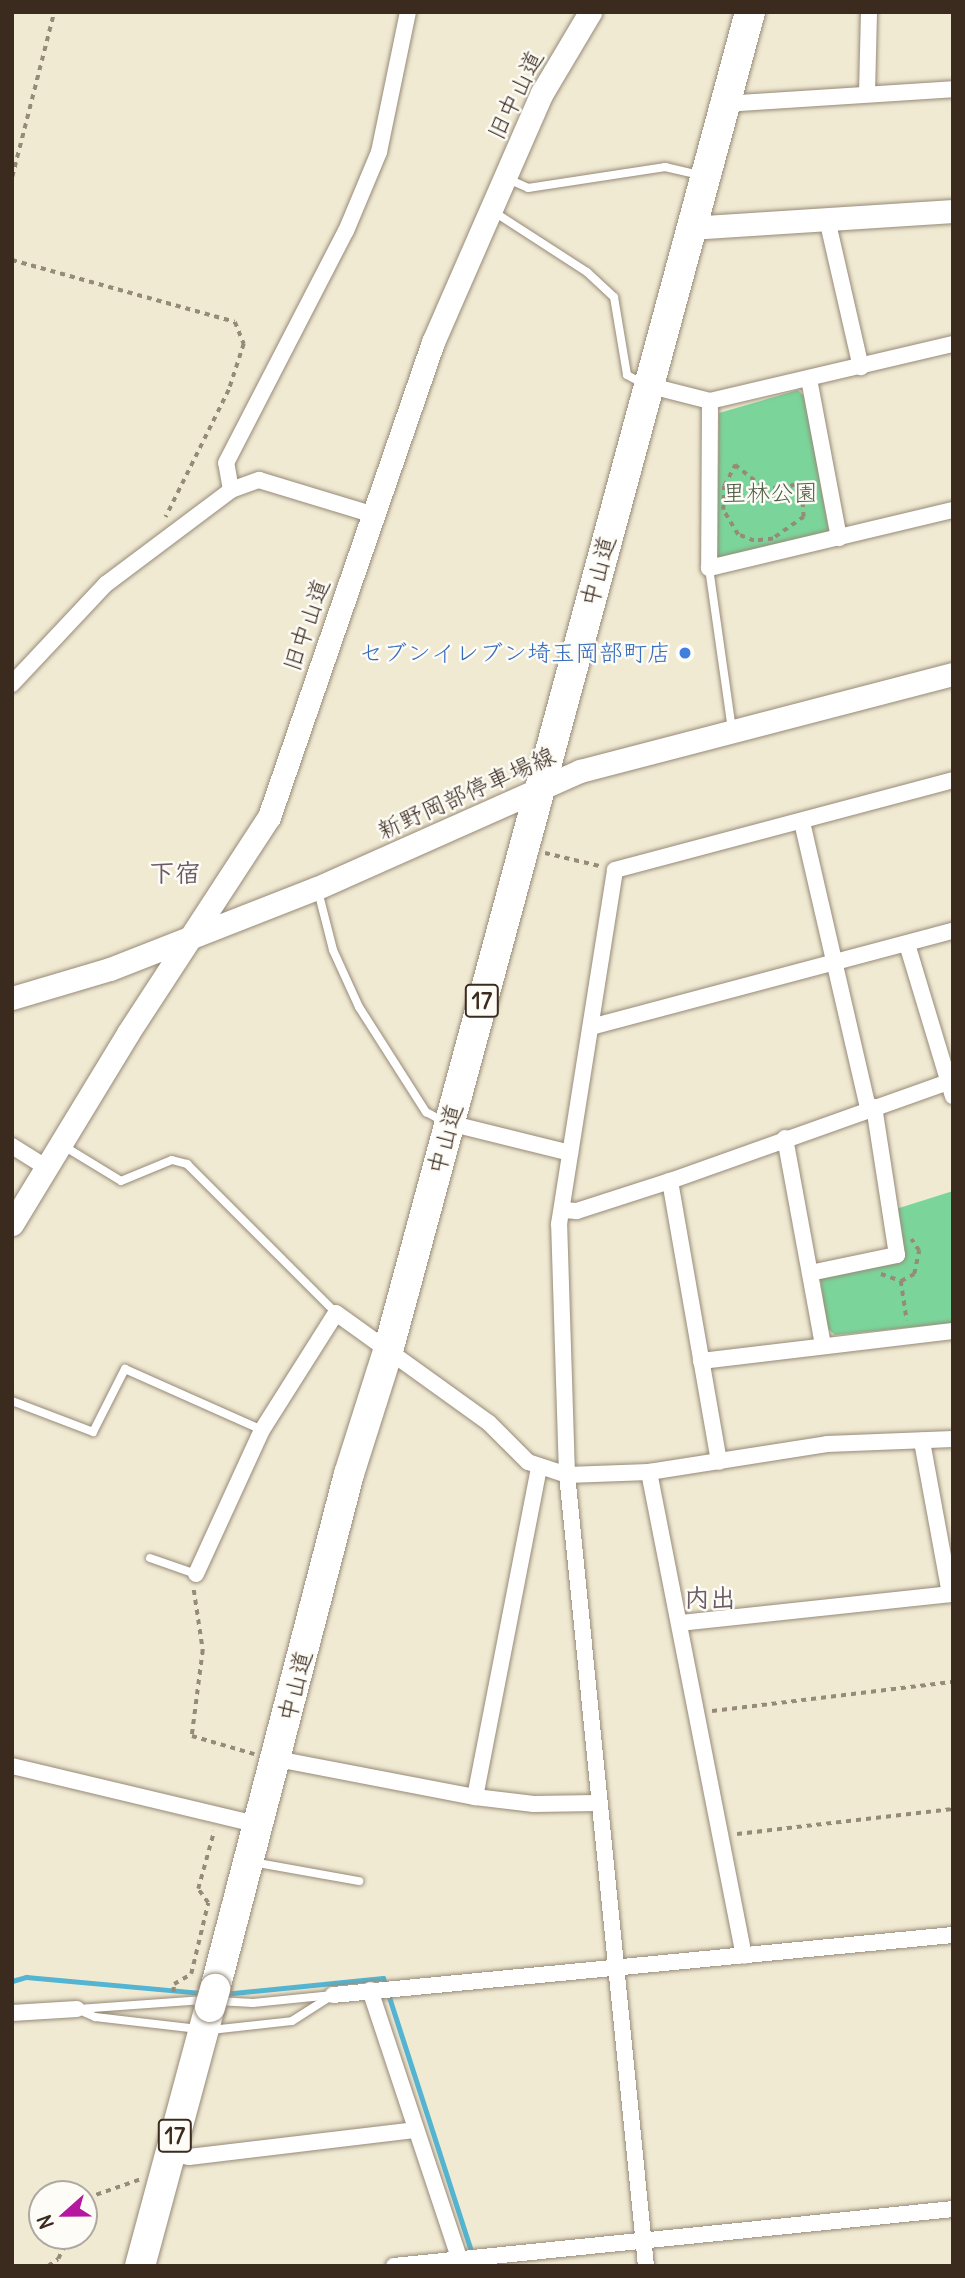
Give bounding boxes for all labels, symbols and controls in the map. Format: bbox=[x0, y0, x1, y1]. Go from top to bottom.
street label: 旧中山道 bbox=[481, 46, 549, 144]
park label: 里林公園 bbox=[722, 479, 818, 507]
street label: 中山道 bbox=[575, 532, 621, 610]
street label: 旧中山道 bbox=[277, 575, 335, 675]
place label: セブンイレブン埼玉岡部町店 bbox=[359, 639, 671, 667]
marker: セブンイレブン埼玉岡部町店 bbox=[677, 645, 693, 661]
street label: 新野岡部停車場線 bbox=[372, 741, 560, 845]
district label: 下宿 bbox=[149, 857, 201, 889]
road number: 17 bbox=[464, 982, 500, 1020]
street label: 中山道 bbox=[422, 1100, 468, 1178]
district label: 内出 bbox=[684, 1582, 736, 1614]
street label: 中山道 bbox=[272, 1648, 318, 1724]
road number: 17 bbox=[158, 2116, 192, 2156]
north arrow bbox=[28, 2180, 98, 2250]
text: N bbox=[32, 2211, 59, 2232]

